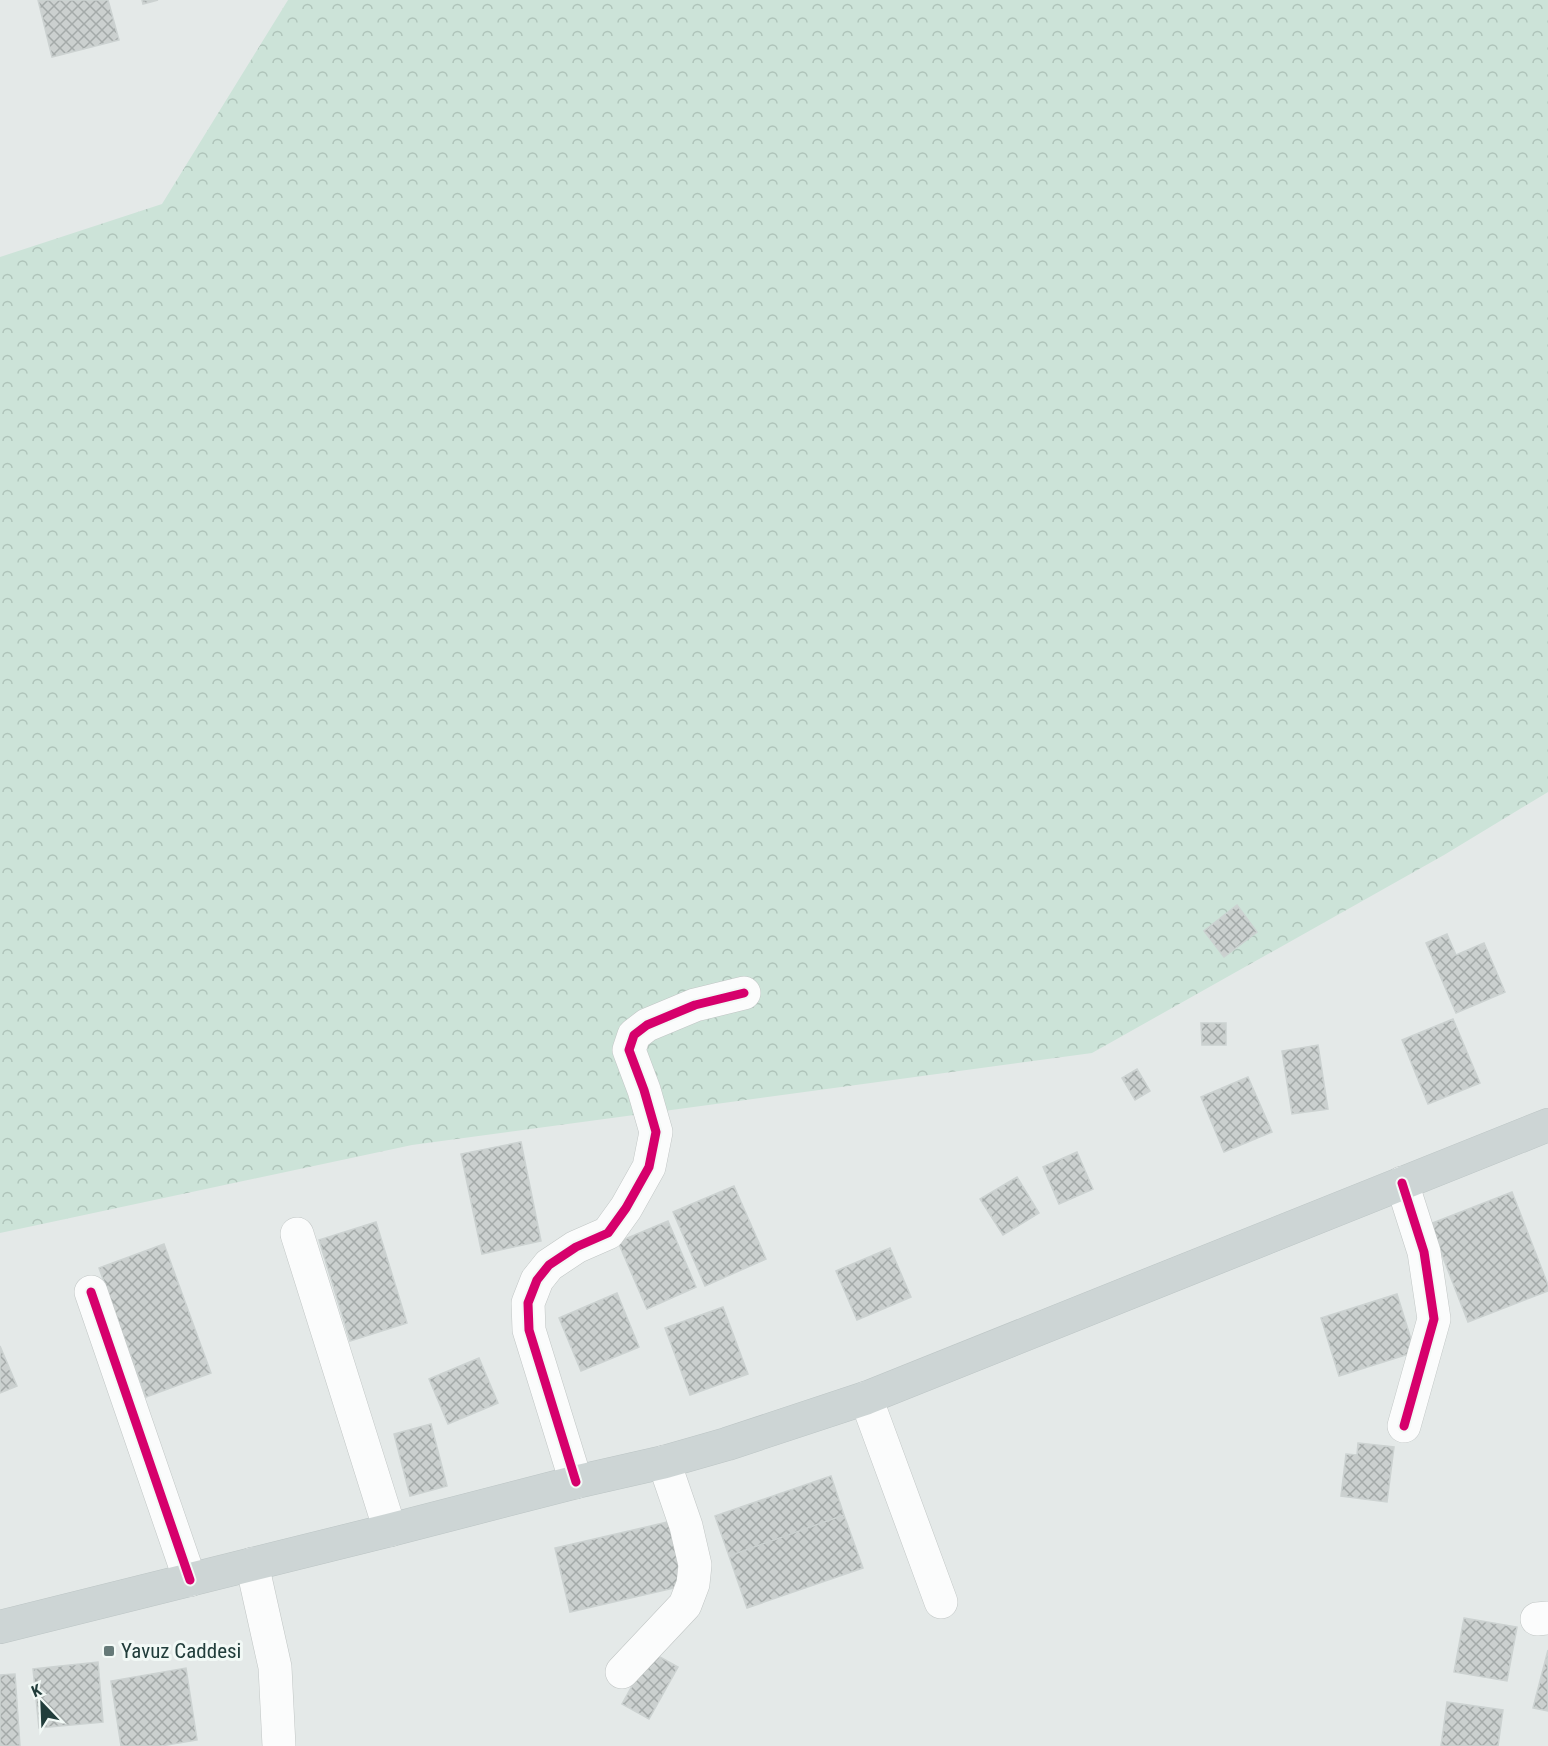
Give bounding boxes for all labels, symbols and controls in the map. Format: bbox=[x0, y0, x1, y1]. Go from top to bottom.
place label: Yavuz Caddesi bbox=[121, 1639, 241, 1663]
marker: Yavuz Caddesi bbox=[102, 1644, 116, 1658]
north arrow bbox=[12, 1674, 72, 1734]
text: K bbox=[29, 1680, 44, 1701]

